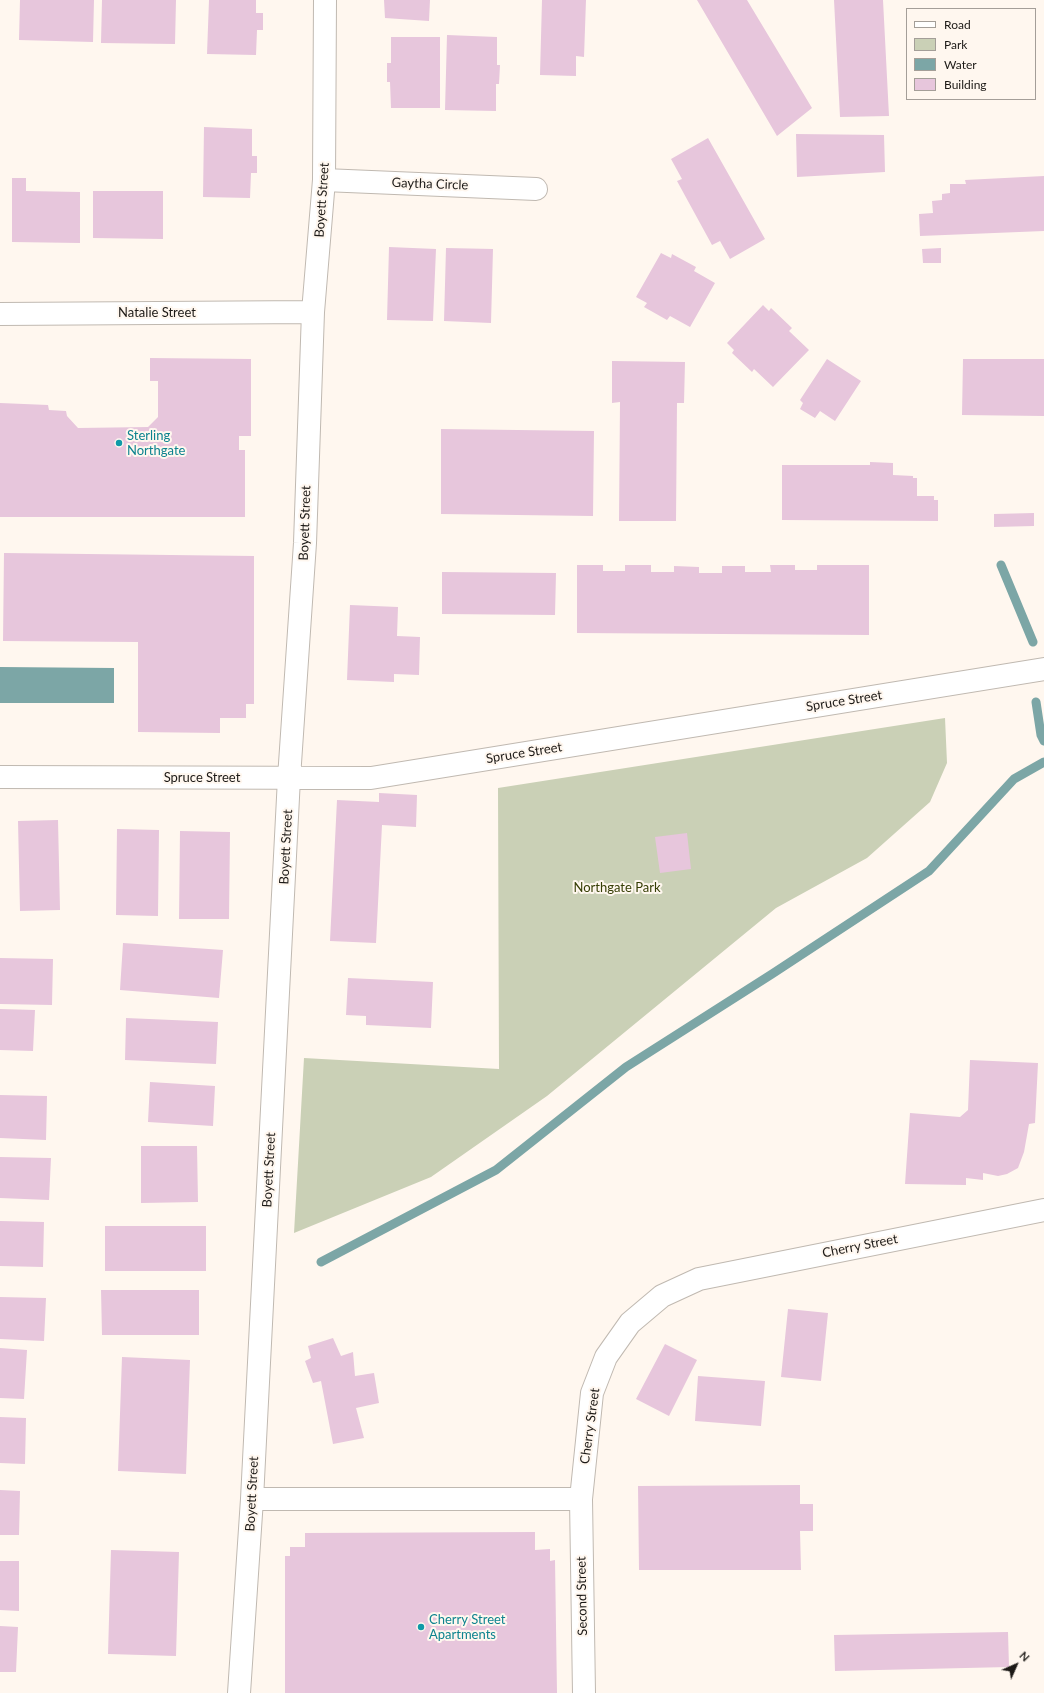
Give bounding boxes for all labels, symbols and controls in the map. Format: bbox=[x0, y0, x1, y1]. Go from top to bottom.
legend bbox=[906, 8, 1036, 100]
text: Road bbox=[944, 17, 971, 32]
text: Park bbox=[944, 37, 967, 52]
text: Water bbox=[944, 57, 977, 72]
text: Building bbox=[944, 77, 987, 92]
street label: Boyett Street bbox=[312, 162, 332, 238]
street label: Gaytha Circle bbox=[391, 175, 469, 193]
street label: Natalie Street bbox=[118, 305, 196, 321]
place label: Sterling Northgate bbox=[127, 428, 185, 459]
marker: Sterling Northgate bbox=[114, 438, 124, 448]
street label: Boyett Street bbox=[296, 485, 314, 561]
street label: Spruce Street bbox=[805, 687, 883, 715]
street label: Spruce Street bbox=[485, 739, 563, 767]
street label: Spruce Street bbox=[164, 770, 240, 786]
street label: Boyett Street bbox=[276, 809, 296, 885]
park label: Northgate Park bbox=[573, 880, 661, 896]
street label: Boyett Street bbox=[259, 1132, 279, 1208]
street label: Cherry Street bbox=[821, 1231, 899, 1261]
street label: Cherry Street bbox=[577, 1387, 603, 1465]
street label: Boyett Street bbox=[242, 1456, 262, 1532]
street label: Second Street bbox=[574, 1556, 590, 1636]
place label: Cherry Street Apartments bbox=[429, 1612, 506, 1643]
marker: Cherry Street Apartments bbox=[416, 1622, 426, 1632]
north arrow bbox=[996, 1645, 1036, 1685]
text: N bbox=[1017, 1649, 1032, 1664]

